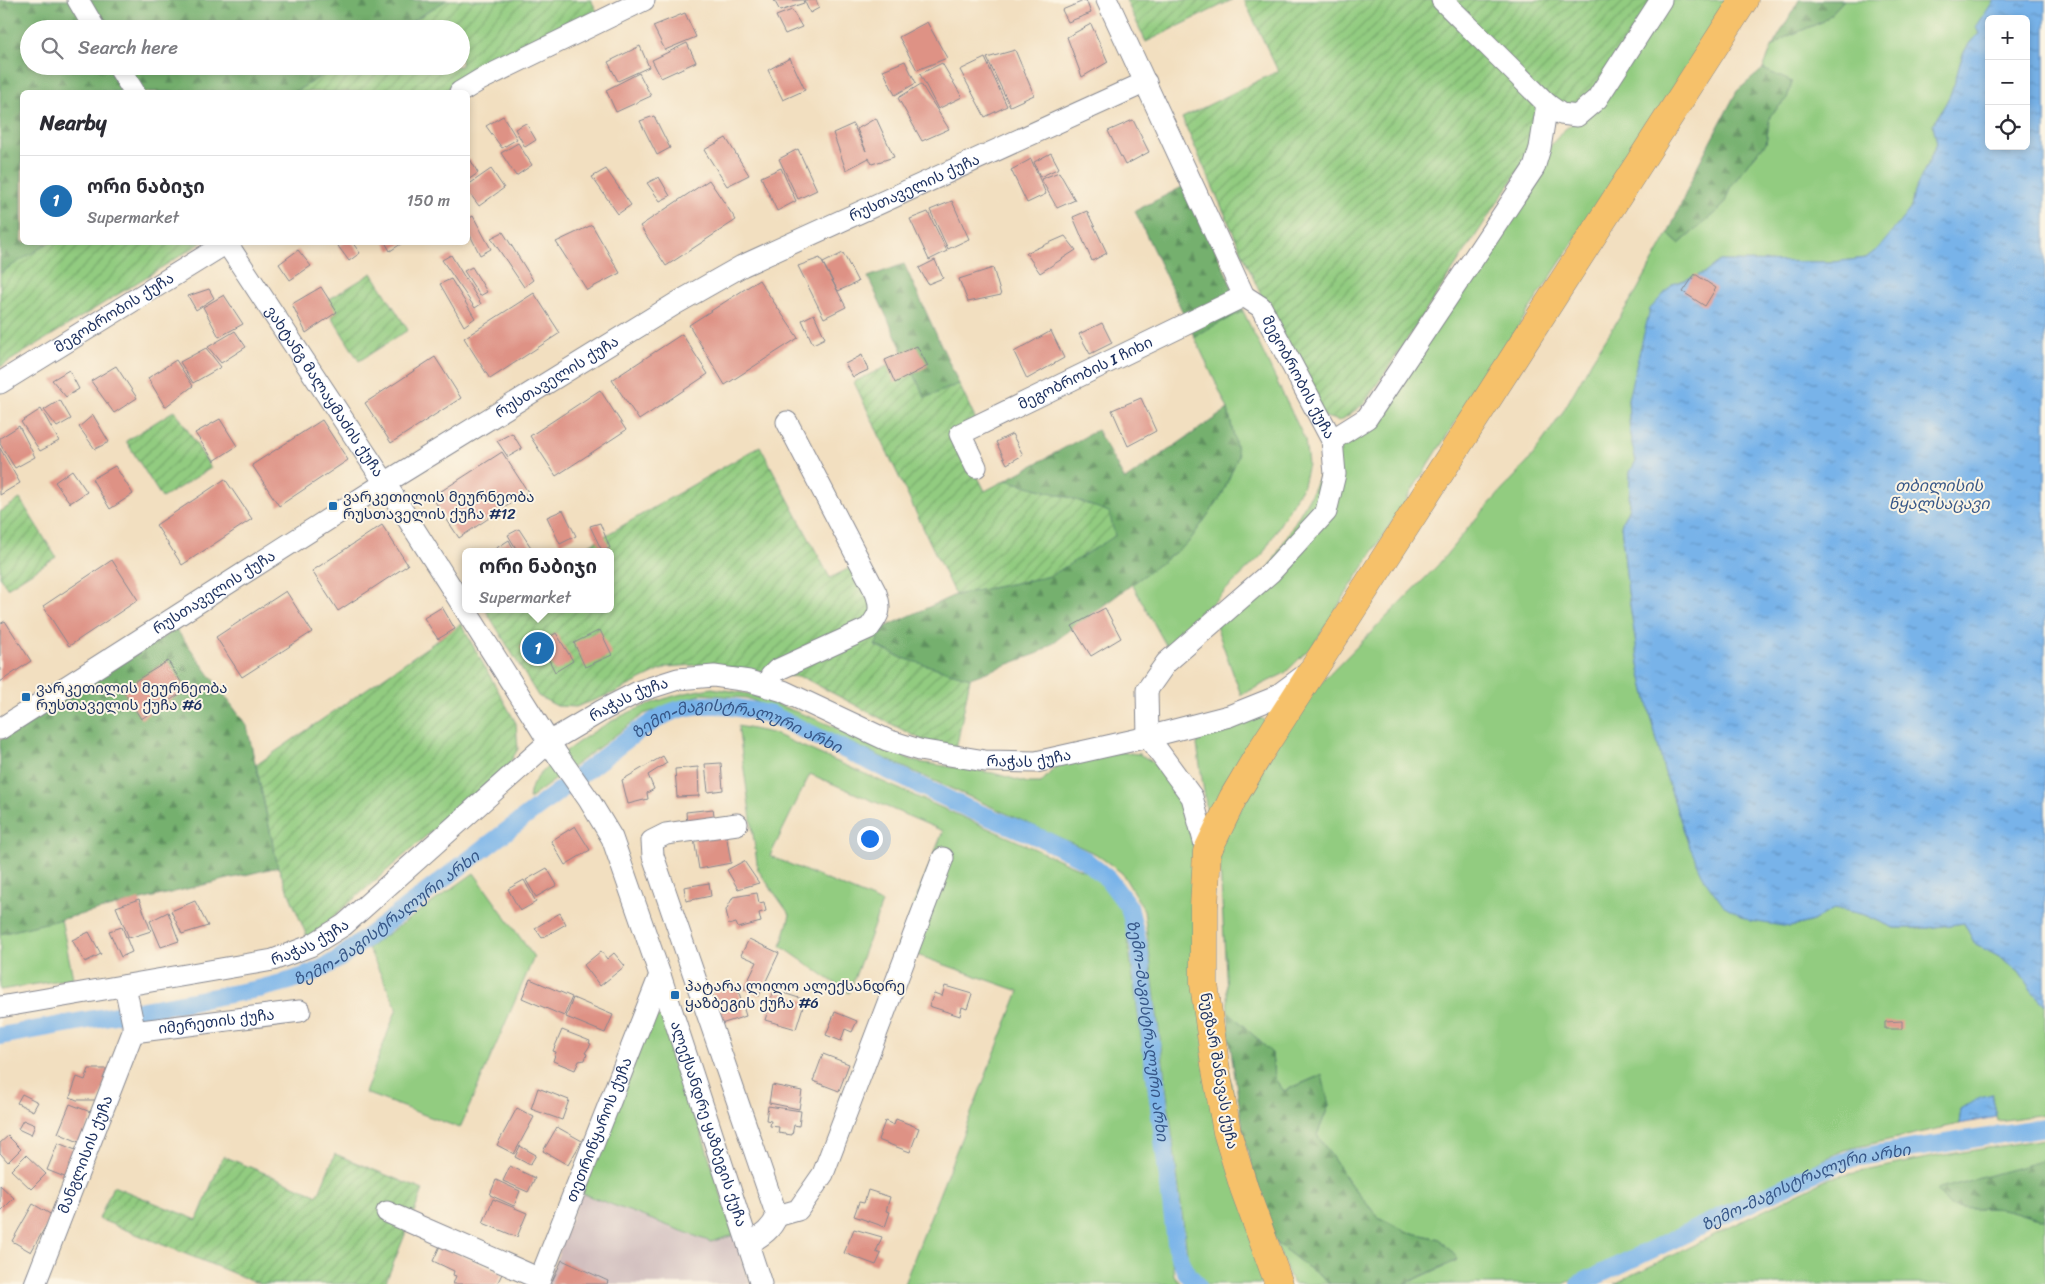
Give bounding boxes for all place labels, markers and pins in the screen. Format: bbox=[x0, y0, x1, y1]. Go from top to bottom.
place label: ვარკეთილის მეურნეობა რუსთაველის ქუჩა #12 bbox=[343, 484, 535, 527]
marker: ვარკეთილის მეურნეობა რუსთაველის ქუჩა #12 bbox=[327, 500, 339, 512]
pin: 1 bbox=[522, 629, 554, 667]
place label: ვარკეთილის მეურნეობა რუსთაველის ქუჩა #6 bbox=[36, 675, 228, 718]
marker: ვარკეთილის მეურნეობა რუსთაველის ქუჩა #6 bbox=[20, 691, 32, 703]
place label: პატარა ლილო ალექსანდრე ყაზბეგის ქუჩა #6 bbox=[685, 973, 905, 1016]
marker: პატარა ლილო ალექსანდრე ყაზბეგის ქუჩა #6 bbox=[669, 989, 681, 1001]

